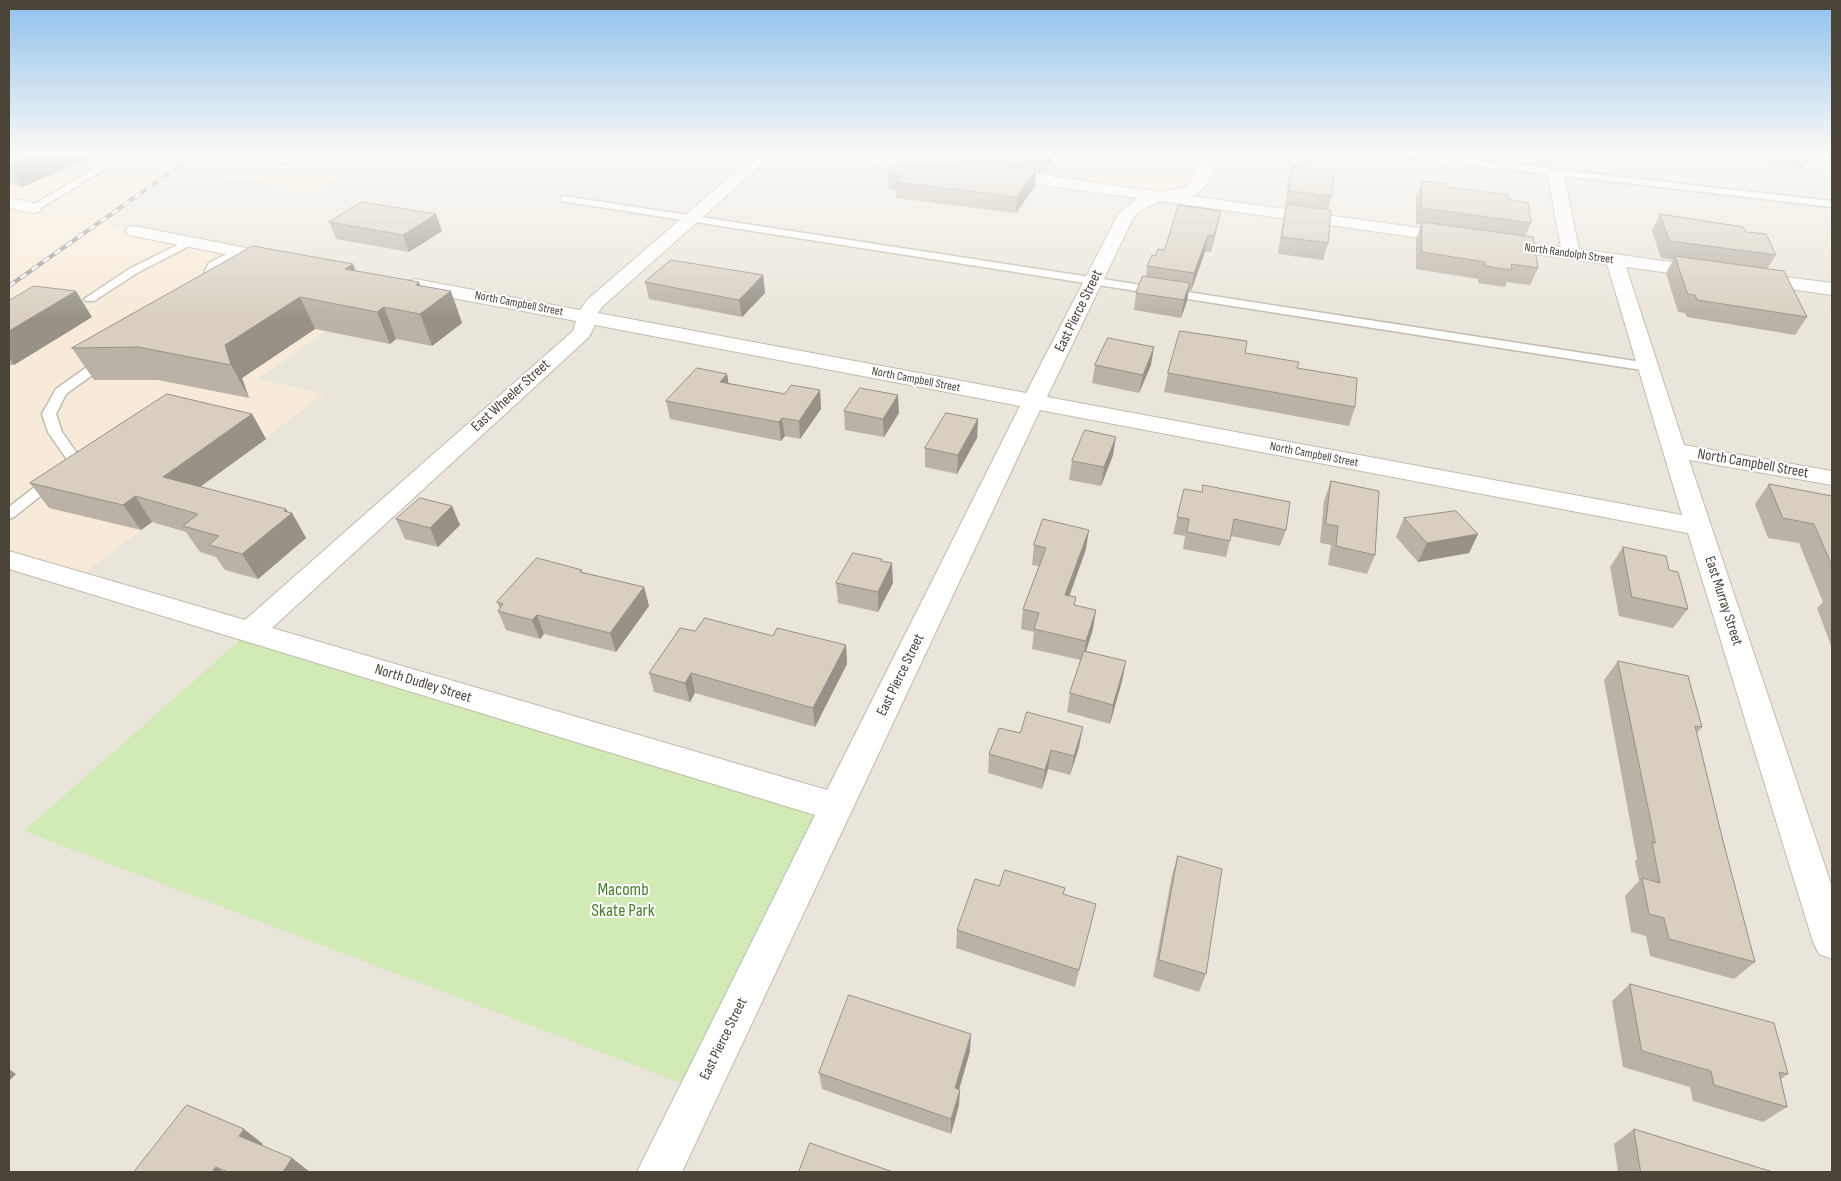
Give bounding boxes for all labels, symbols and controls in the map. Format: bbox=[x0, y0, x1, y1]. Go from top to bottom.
street label: North Randolph Street bbox=[1523, 241, 1615, 267]
street label: East Pierce Street bbox=[1051, 267, 1107, 355]
street label: North Campbell Street bbox=[474, 288, 564, 320]
street label: East Wheeler Street bbox=[468, 356, 554, 436]
street label: North Campbell Street bbox=[871, 364, 961, 396]
street label: North Campbell Street bbox=[1269, 439, 1359, 471]
street label: North Campbell Street bbox=[1696, 445, 1810, 483]
street label: East Murray Street bbox=[1700, 554, 1746, 648]
street label: East Pierce Street bbox=[873, 631, 929, 719]
street label: North Dudley Street bbox=[372, 661, 474, 707]
park label: Macomb Skate Park bbox=[591, 879, 655, 922]
street label: East Pierce Street bbox=[696, 995, 752, 1083]

